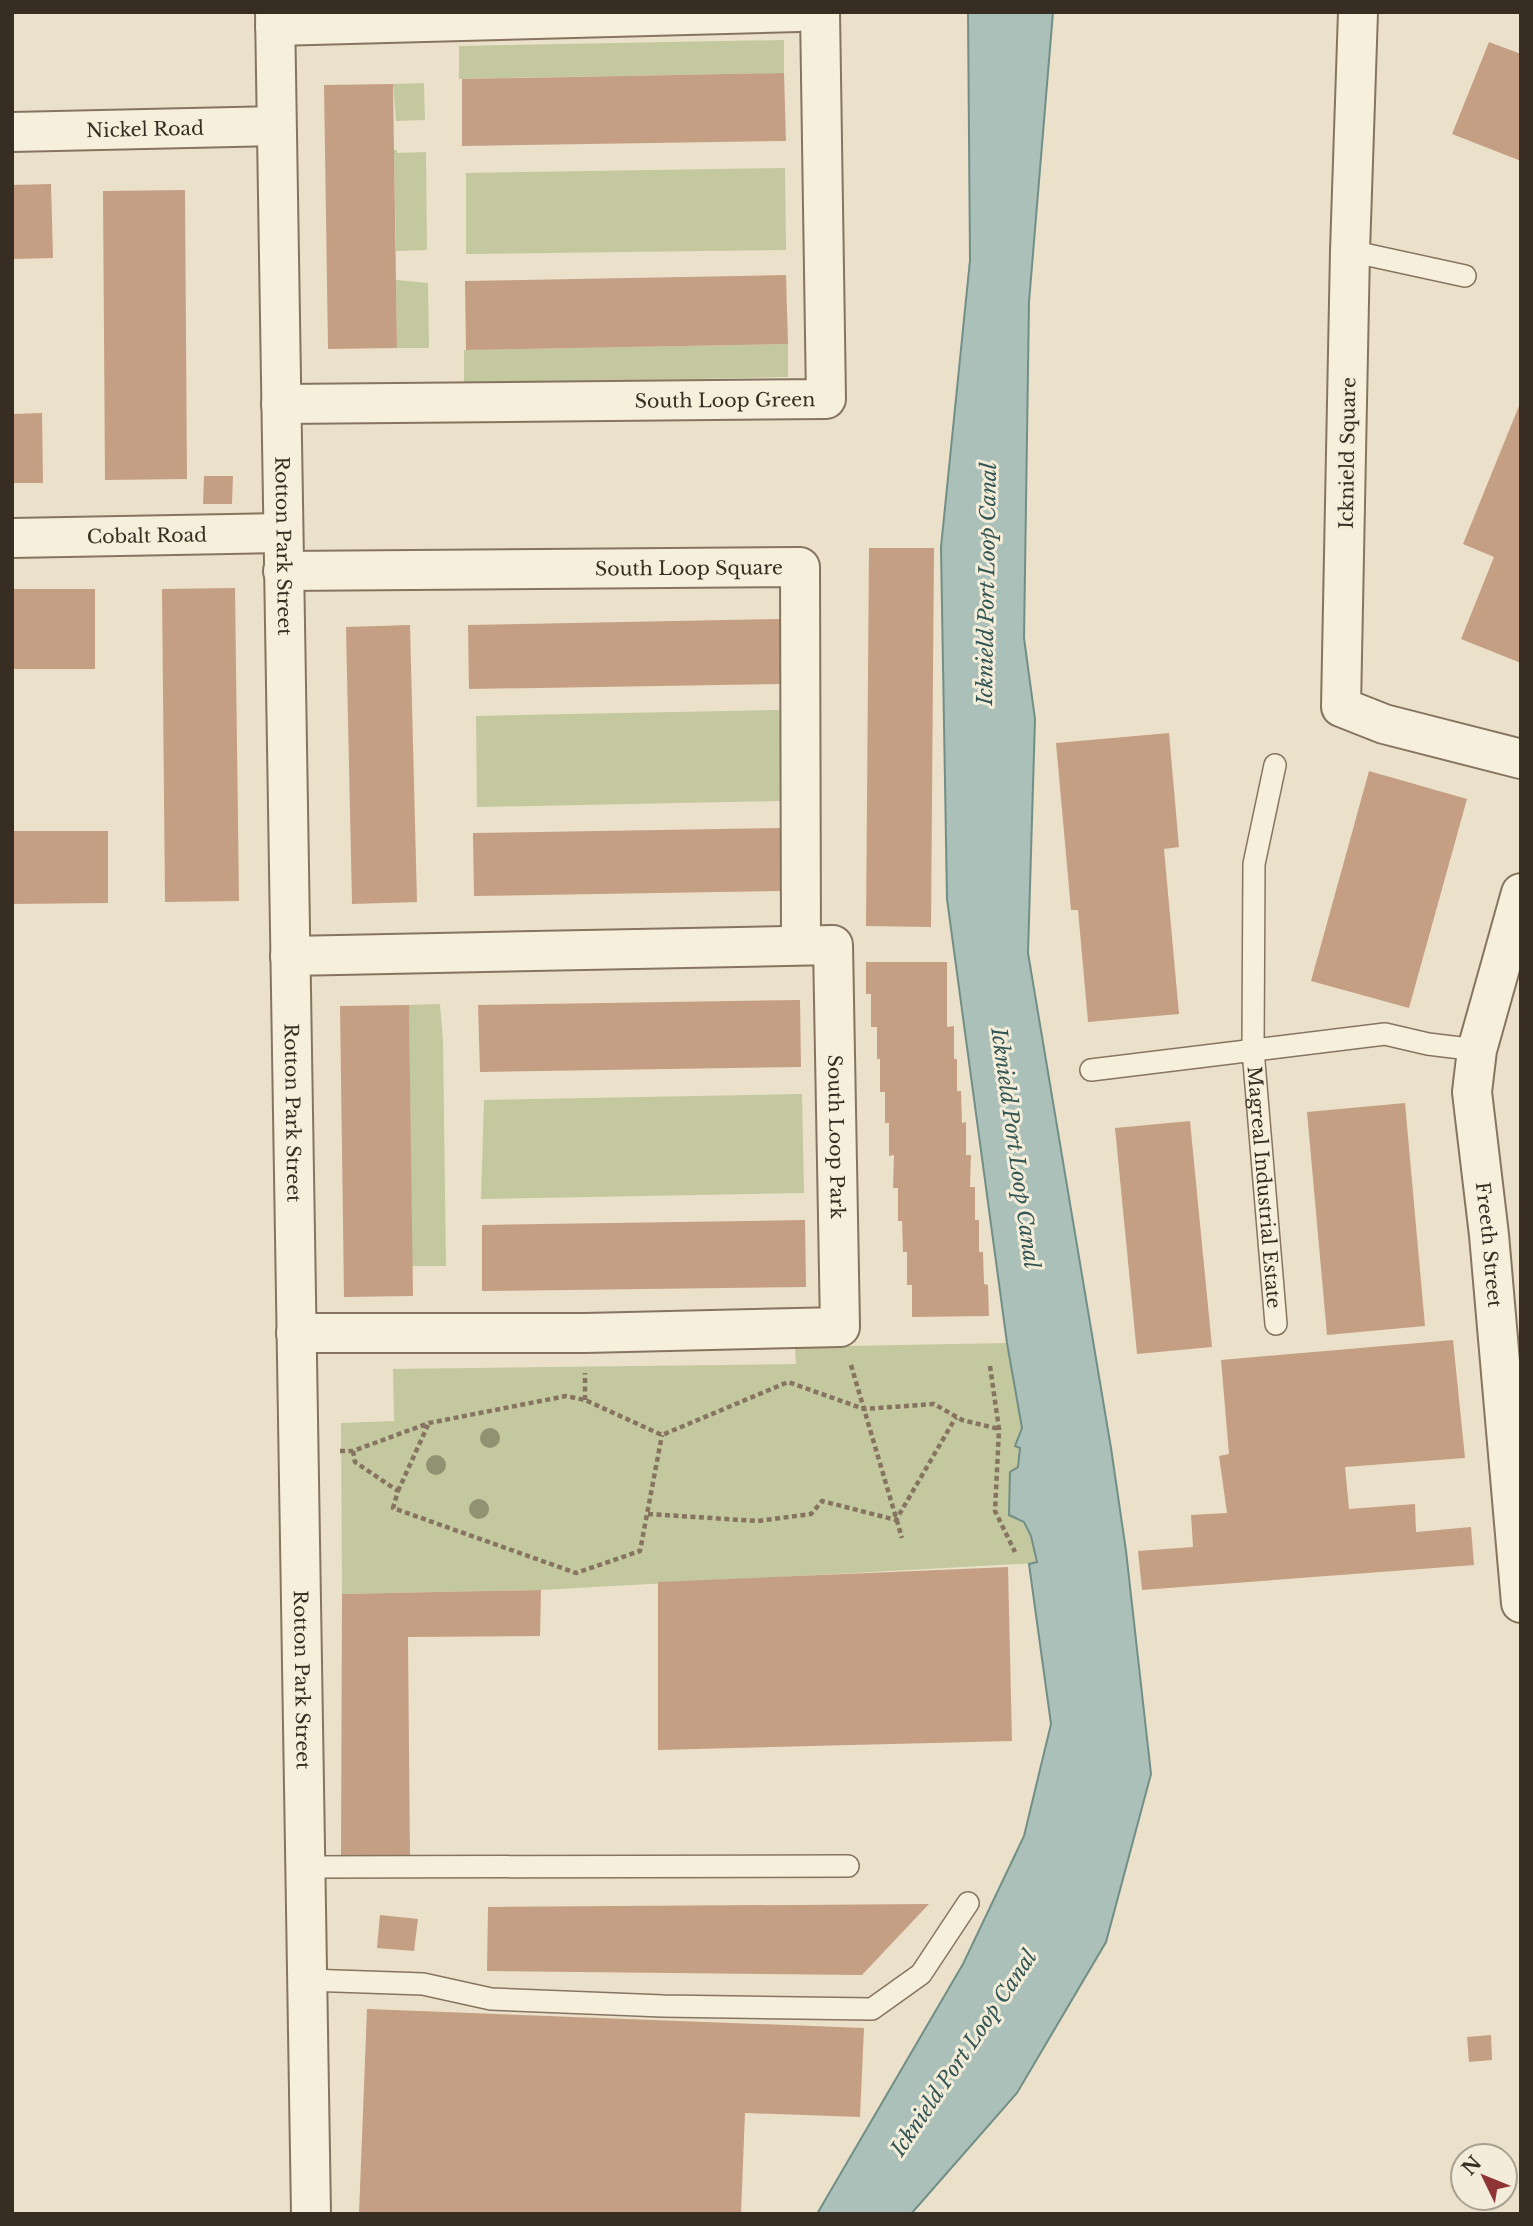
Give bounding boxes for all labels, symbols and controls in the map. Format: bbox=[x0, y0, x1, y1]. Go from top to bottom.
street label: Nickel Road bbox=[86, 117, 204, 142]
street label: Icknield Square bbox=[1335, 377, 1360, 529]
street label: South Loop Green bbox=[635, 388, 815, 413]
street label: Rotton Park Street bbox=[270, 456, 296, 636]
water label: Icknield Port Loop Canal bbox=[972, 462, 1002, 707]
street label: Cobalt Road bbox=[87, 523, 207, 549]
street label: South Loop Square bbox=[595, 556, 783, 581]
street label: Rotton Park Street bbox=[280, 1023, 305, 1203]
water label: Icknield Port Loop Canal bbox=[985, 1025, 1045, 1271]
street label: South Loop Park bbox=[823, 1054, 849, 1220]
street label: Magreal Industrial Estate bbox=[1242, 1065, 1286, 1309]
street label: Freeth Street bbox=[1471, 1181, 1506, 1309]
street label: Rotton Park Street bbox=[289, 1590, 315, 1770]
water label: Icknield Port Loop Canal bbox=[885, 1945, 1043, 2162]
north arrow bbox=[1449, 2142, 1519, 2212]
text: N bbox=[1457, 2151, 1487, 2180]

